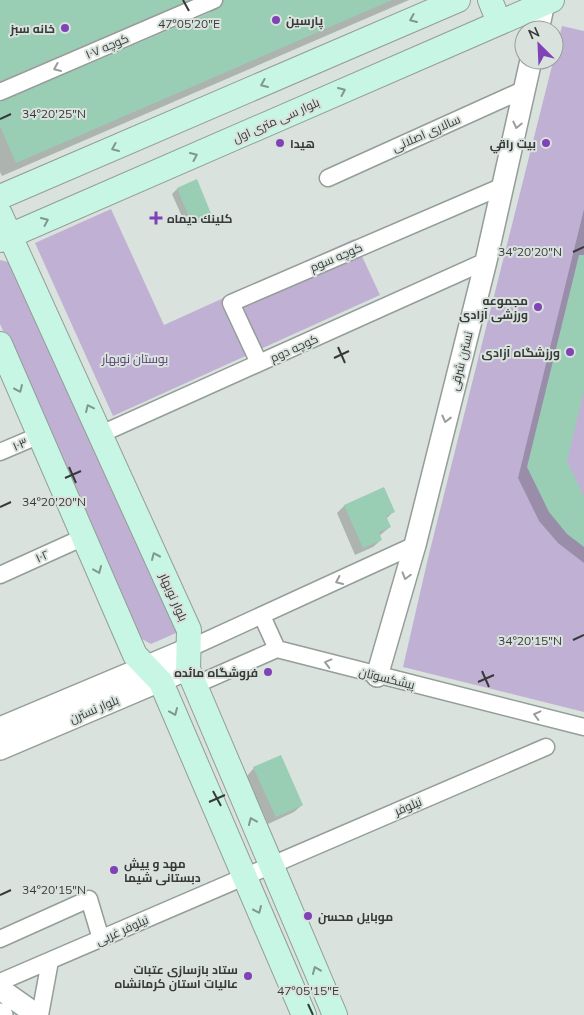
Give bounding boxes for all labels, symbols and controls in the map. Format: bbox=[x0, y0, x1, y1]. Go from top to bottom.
place label: پارسین bbox=[286, 13, 324, 30]
one-way arrow bbox=[409, 13, 418, 24]
marker: پارسین bbox=[270, 14, 282, 26]
text: 47°05'20"E bbox=[158, 16, 220, 31]
north arrow bbox=[514, 20, 564, 70]
place label: خانه سبز bbox=[9, 21, 55, 37]
marker: خانه سبز bbox=[59, 22, 71, 34]
text: N bbox=[525, 23, 542, 43]
street label: کوچه ۱۰۷ bbox=[83, 30, 132, 64]
one-way arrow bbox=[53, 62, 61, 72]
one-way arrow bbox=[260, 77, 269, 88]
one-way arrow bbox=[337, 86, 346, 97]
street label: بلوار سی متری اول bbox=[230, 94, 322, 146]
text: 34°20'25"N bbox=[22, 106, 86, 121]
street label: سالاری اصلانی bbox=[390, 111, 463, 155]
one-way arrow bbox=[512, 120, 523, 129]
place label: هیدا bbox=[290, 136, 315, 151]
place label: بيت راقي bbox=[490, 136, 536, 154]
marker: هیدا bbox=[274, 137, 286, 149]
marker: بيت راقي bbox=[540, 137, 552, 149]
one-way arrow bbox=[111, 141, 120, 152]
one-way arrow bbox=[189, 151, 198, 162]
marker: كلينك ديماه bbox=[149, 211, 163, 225]
place label: كلينك ديماه bbox=[167, 211, 232, 226]
one-way arrow bbox=[40, 216, 49, 227]
street label: کوچه سوم bbox=[308, 239, 365, 277]
text: 34°20'20"N bbox=[498, 244, 562, 259]
place label: مجموعه ورزشی آزادی bbox=[459, 293, 528, 323]
marker: مجموعه ورزشی آزادی bbox=[532, 301, 544, 313]
street label: نسترن شرقی bbox=[446, 330, 476, 392]
street label: کوچه دوم bbox=[268, 331, 321, 367]
place label: ورزشگاه آزادی bbox=[482, 345, 560, 361]
marker: ورزشگاه آزادی bbox=[564, 346, 576, 358]
park label: بوستان نوبهار bbox=[101, 351, 168, 366]
one-way arrow bbox=[13, 384, 24, 393]
one-way arrow bbox=[85, 404, 95, 413]
one-way arrow bbox=[442, 414, 452, 422]
street label: ۱۰۳ bbox=[10, 434, 30, 454]
text: 34°20'20"N bbox=[22, 494, 86, 509]
street label: ۱۰۲ bbox=[33, 546, 51, 566]
one-way arrow bbox=[151, 552, 162, 561]
one-way arrow bbox=[92, 565, 103, 574]
street label: بلوار نوبهار bbox=[156, 570, 191, 623]
one-way arrow bbox=[401, 572, 411, 580]
one-way arrow bbox=[335, 574, 344, 585]
text: 34°20'15"N bbox=[498, 633, 562, 648]
one-way arrow bbox=[324, 658, 333, 669]
street label: پیشکسوتان bbox=[357, 664, 417, 694]
place label: فروشگاه مائده bbox=[174, 665, 258, 681]
marker: فروشگاه مائده bbox=[262, 666, 274, 678]
street label: بلوار نسترن bbox=[67, 692, 121, 726]
one-way arrow bbox=[167, 707, 178, 716]
one-way arrow bbox=[532, 710, 541, 721]
street label: نیلوفر bbox=[391, 794, 424, 819]
one-way arrow bbox=[248, 817, 259, 826]
place label: مهد و پیش دبستانی شیما bbox=[124, 856, 201, 886]
marker: مهد و پیش دبستانی شیما bbox=[108, 864, 120, 876]
text: 34°20'15"N bbox=[22, 882, 86, 897]
one-way arrow bbox=[251, 905, 262, 914]
place label: موبایل محسن bbox=[318, 909, 393, 925]
marker: موبایل محسن bbox=[302, 910, 314, 922]
street label: نیلوفر غربی bbox=[93, 912, 151, 948]
place label: ستاد بازسازی عتبات عالیات استان کرمانشاه bbox=[115, 962, 238, 992]
one-way arrow bbox=[312, 966, 323, 975]
marker: ستاد بازسازی عتبات عالیات استان کرمانشاه bbox=[242, 970, 254, 982]
text: 47°05'15"E bbox=[277, 983, 339, 998]

